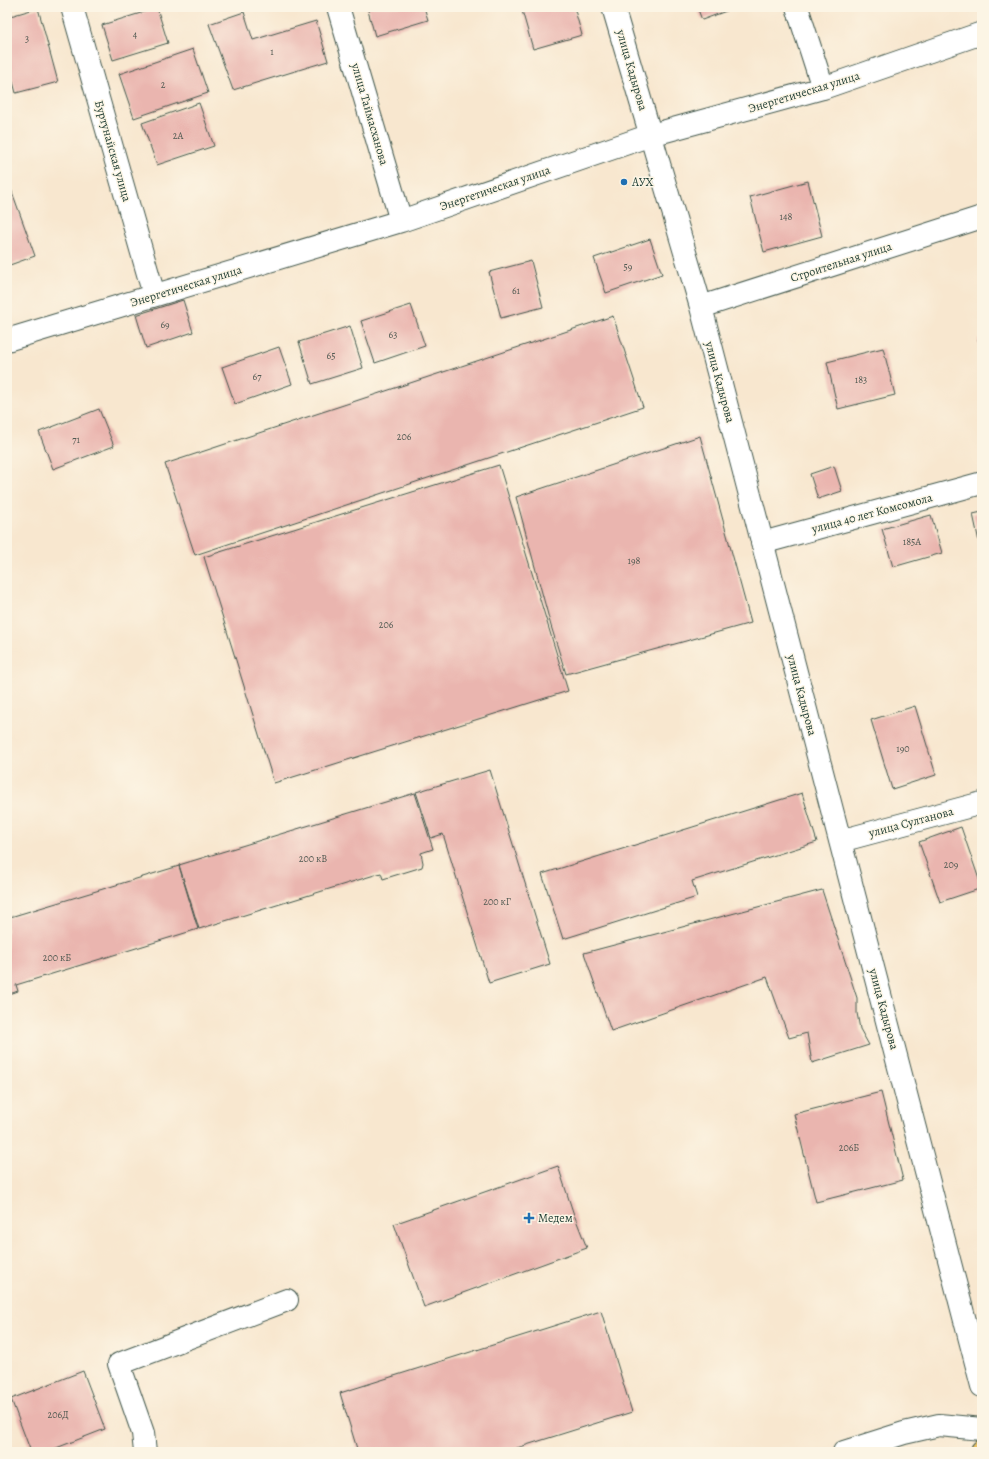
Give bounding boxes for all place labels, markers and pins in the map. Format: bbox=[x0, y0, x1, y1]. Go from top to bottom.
place label: АУХ bbox=[631, 174, 654, 190]
marker: АУХ bbox=[619, 177, 629, 187]
place label: Медем bbox=[538, 1210, 573, 1226]
marker: Медем bbox=[523, 1212, 535, 1224]

